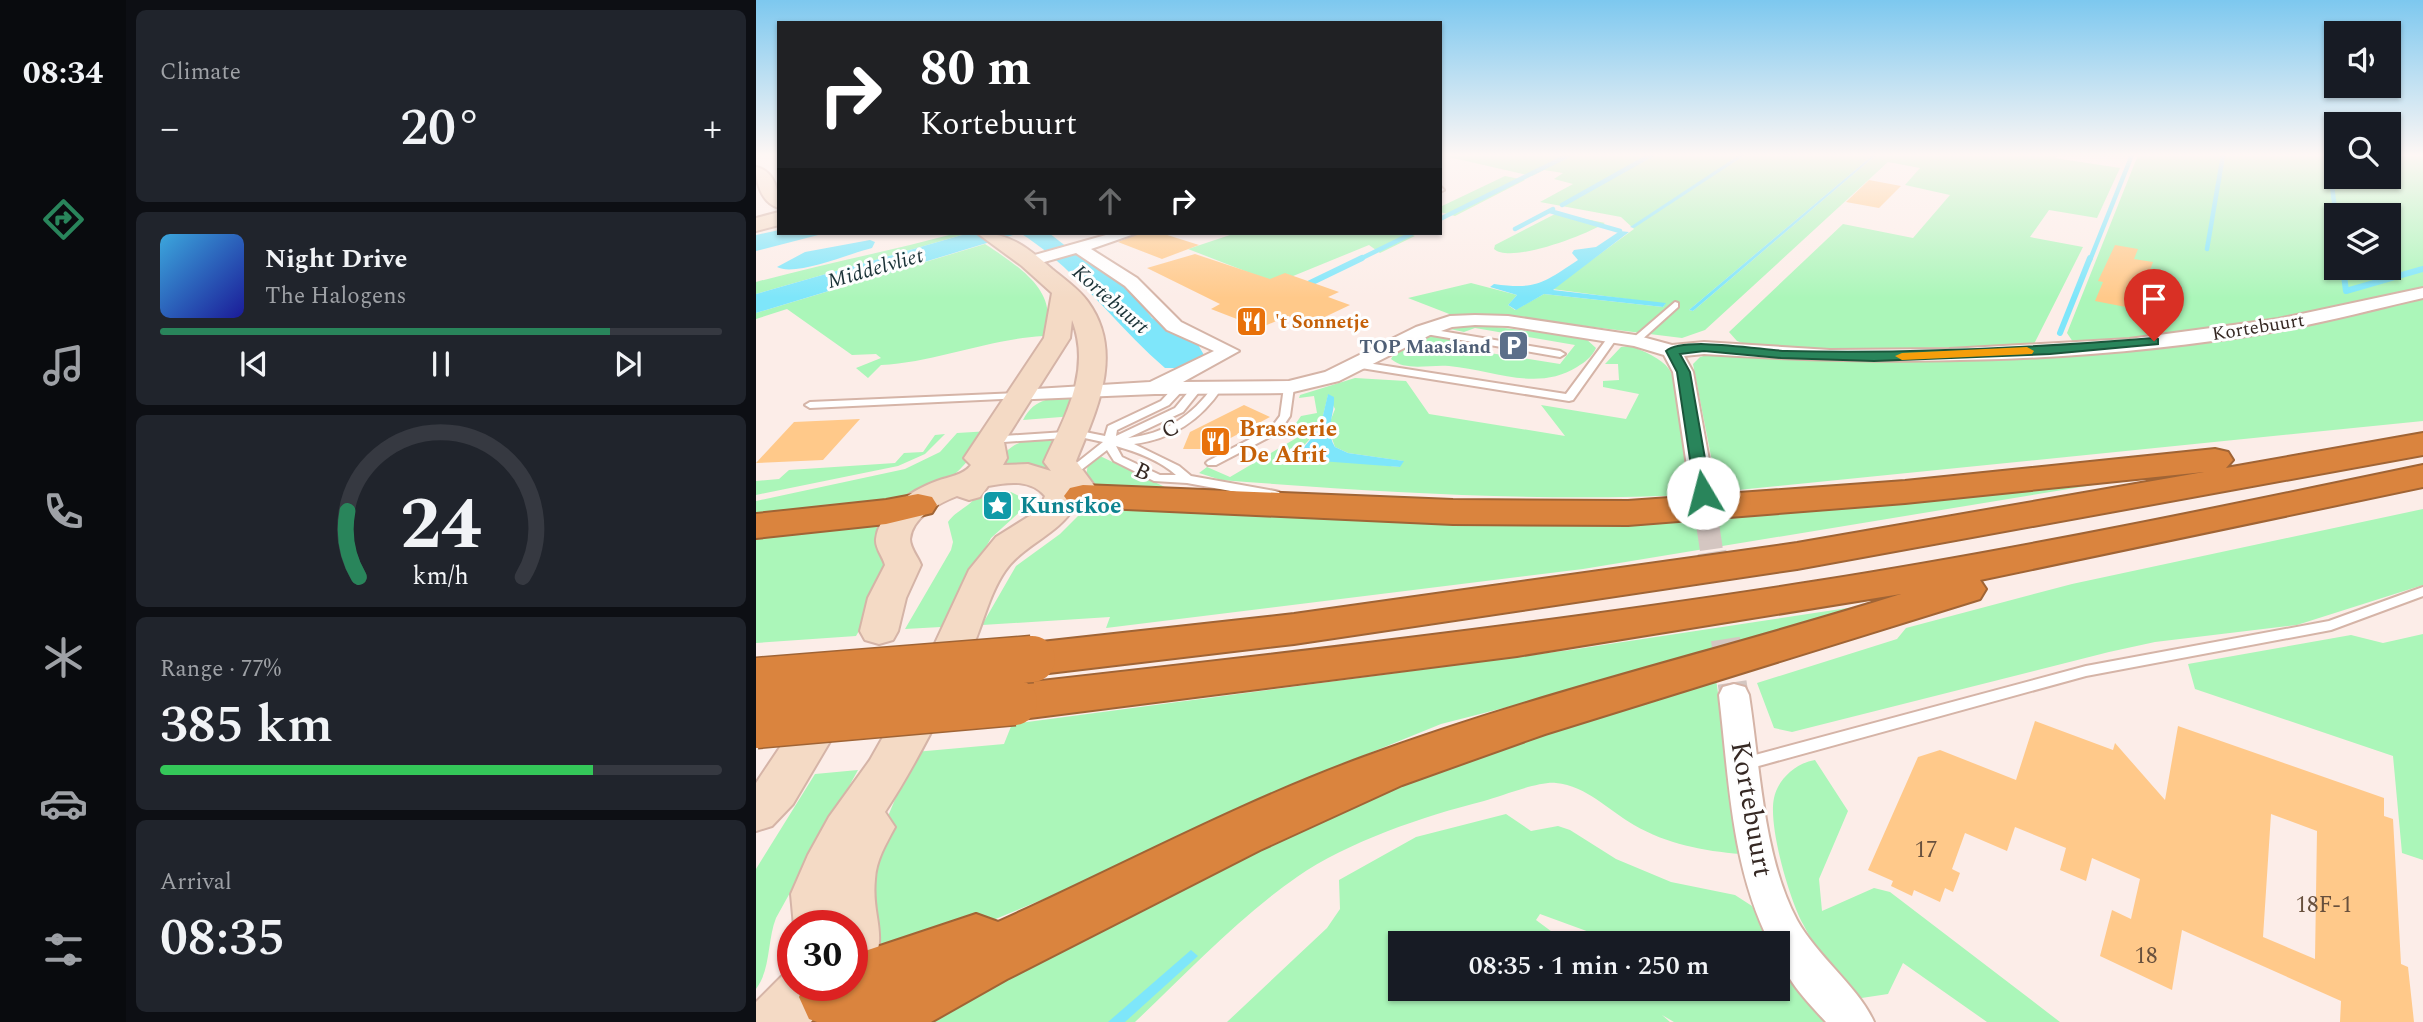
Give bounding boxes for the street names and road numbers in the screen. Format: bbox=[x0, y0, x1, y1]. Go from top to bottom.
street label: Kortebuurt bbox=[2210, 306, 2307, 349]
street label: C bbox=[1156, 410, 1186, 449]
street label: B bbox=[1128, 453, 1157, 491]
street label: Kortebuurt bbox=[1718, 738, 1785, 881]

